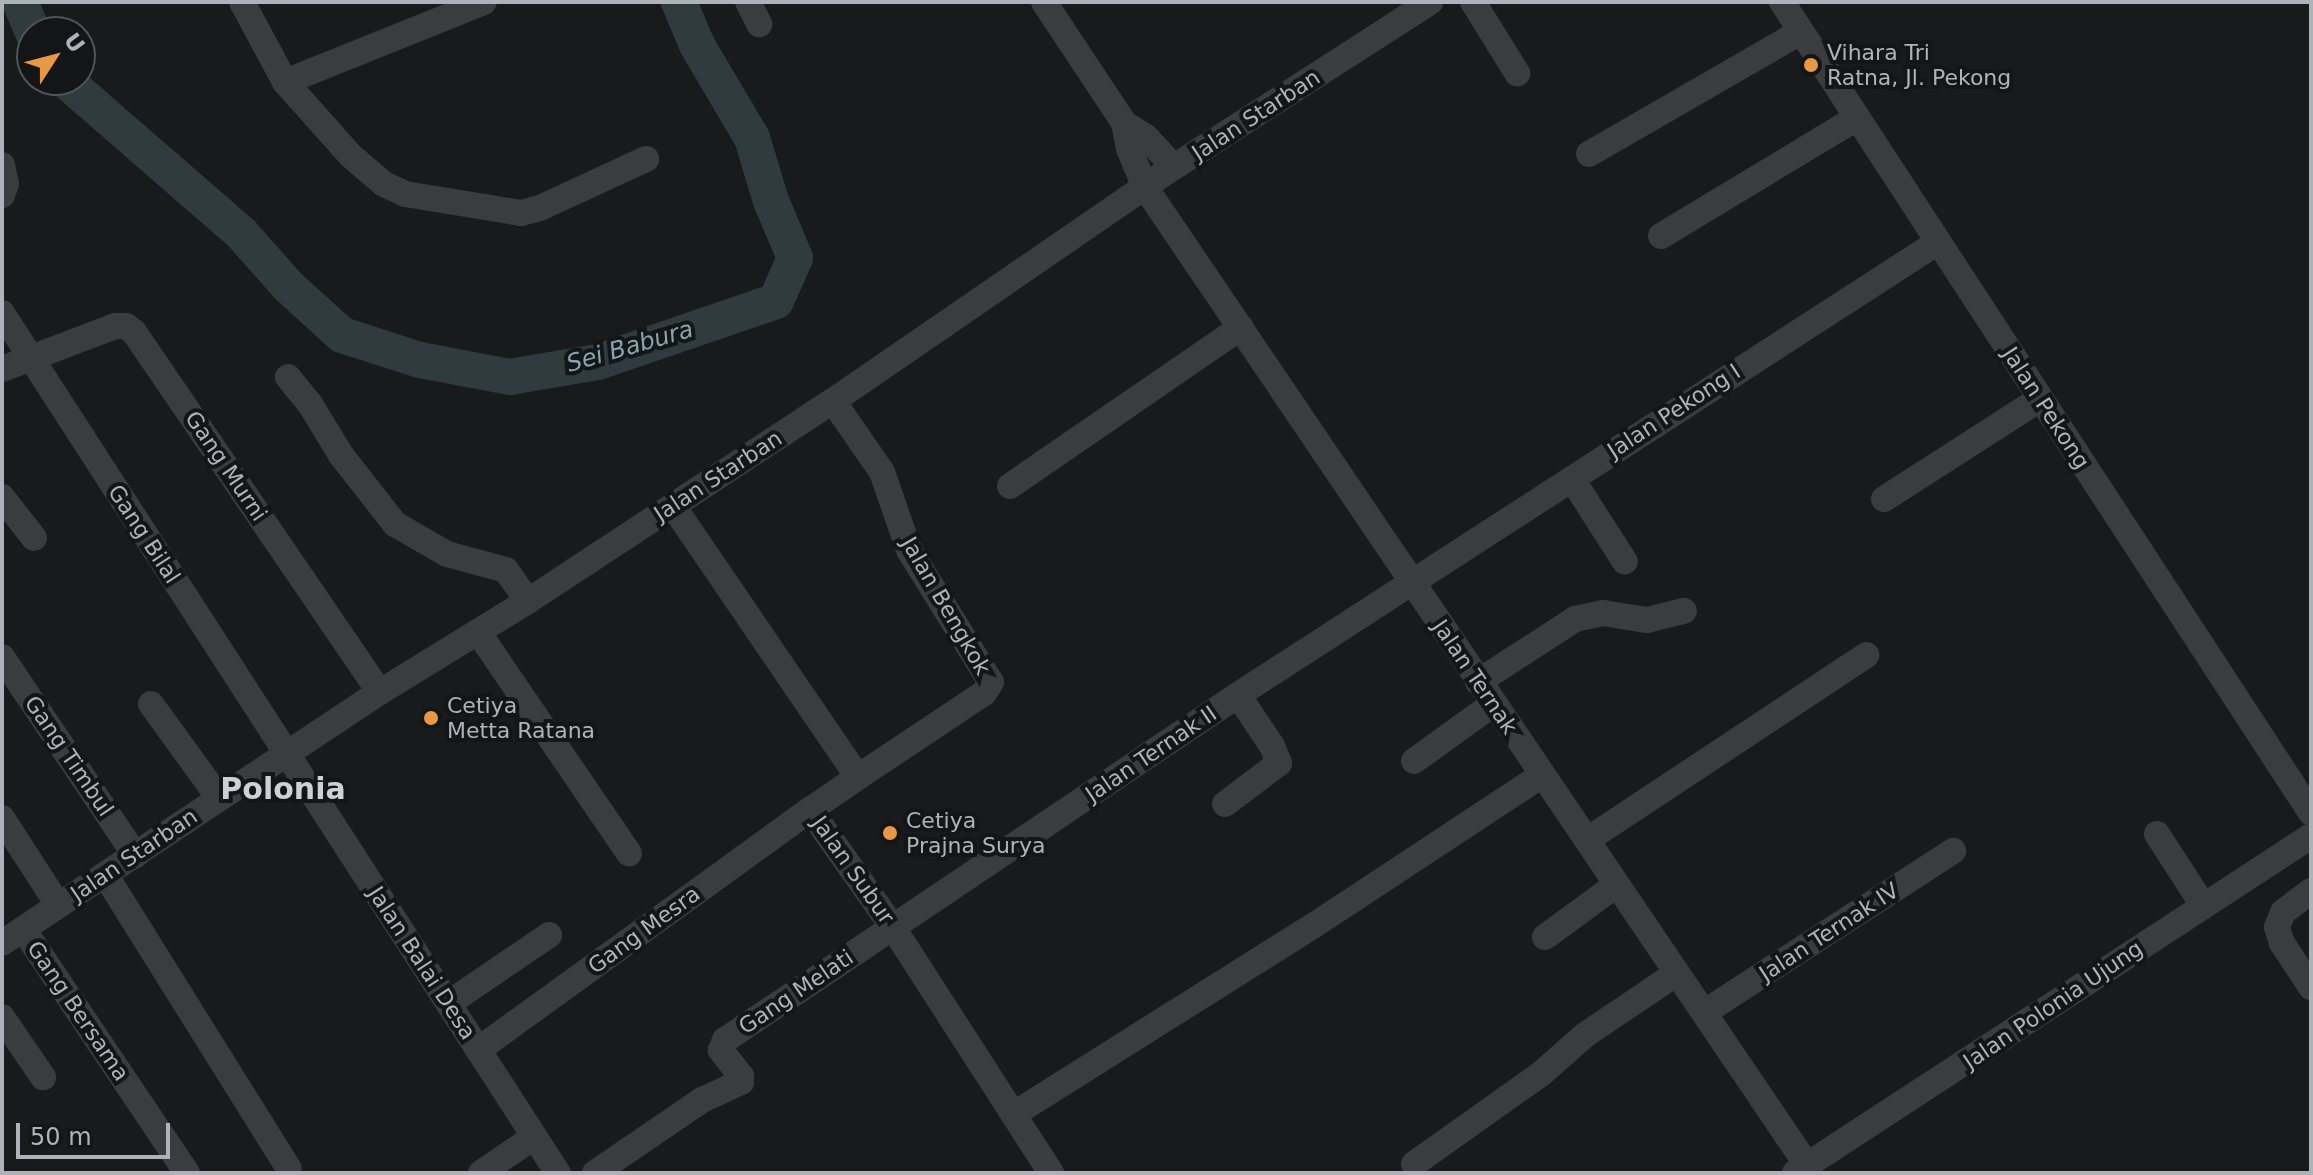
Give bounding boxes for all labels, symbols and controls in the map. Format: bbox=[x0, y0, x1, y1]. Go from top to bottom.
north arrow bbox=[16, 16, 96, 96]
text: U bbox=[59, 28, 90, 57]
place label: Vihara Tri Ratna, Jl. Pekong bbox=[1827, 39, 2011, 90]
marker: Vihara Tri Ratna, Jl. Pekong bbox=[1802, 56, 1820, 74]
street label: Jalan Starban bbox=[1187, 64, 1325, 166]
water label: Sei Babura bbox=[563, 315, 697, 379]
street label: Jalan Pekong bbox=[1997, 342, 2095, 474]
street label: Jalan Pekong I bbox=[1603, 358, 1745, 464]
street label: Gang Murni bbox=[180, 406, 272, 526]
street label: Jalan Starban bbox=[649, 425, 787, 527]
street label: Gang Bilal bbox=[102, 480, 186, 588]
street label: Jalan Bengkok bbox=[896, 532, 996, 680]
street label: Jalan Ternak bbox=[1427, 615, 1523, 739]
street label: Gang Timbul bbox=[19, 691, 119, 821]
place label: Cetiya Metta Ratana bbox=[447, 692, 595, 744]
street label: Jalan Ternak II bbox=[1080, 700, 1222, 808]
marker: Cetiya Metta Ratana bbox=[422, 709, 440, 727]
district label: Polonia bbox=[220, 771, 346, 807]
street label: Jalan Starban bbox=[66, 803, 202, 907]
place label: Cetiya Prajna Surya bbox=[906, 807, 1045, 858]
street label: Jalan Subur bbox=[806, 811, 900, 929]
marker: Cetiya Prajna Surya bbox=[881, 824, 899, 842]
street label: Jalan Ternak IV bbox=[1754, 877, 1904, 987]
street label: Gang Mesra bbox=[583, 881, 705, 979]
street label: Jalan Balai Desa bbox=[363, 882, 481, 1044]
street label: Jalan Polonia Ujung bbox=[1958, 935, 2148, 1075]
street label: Gang Bersama bbox=[21, 936, 135, 1086]
street label: Gang Melati bbox=[734, 944, 858, 1040]
scale bar bbox=[20, 1107, 174, 1157]
text: 50 m bbox=[30, 1123, 92, 1151]

